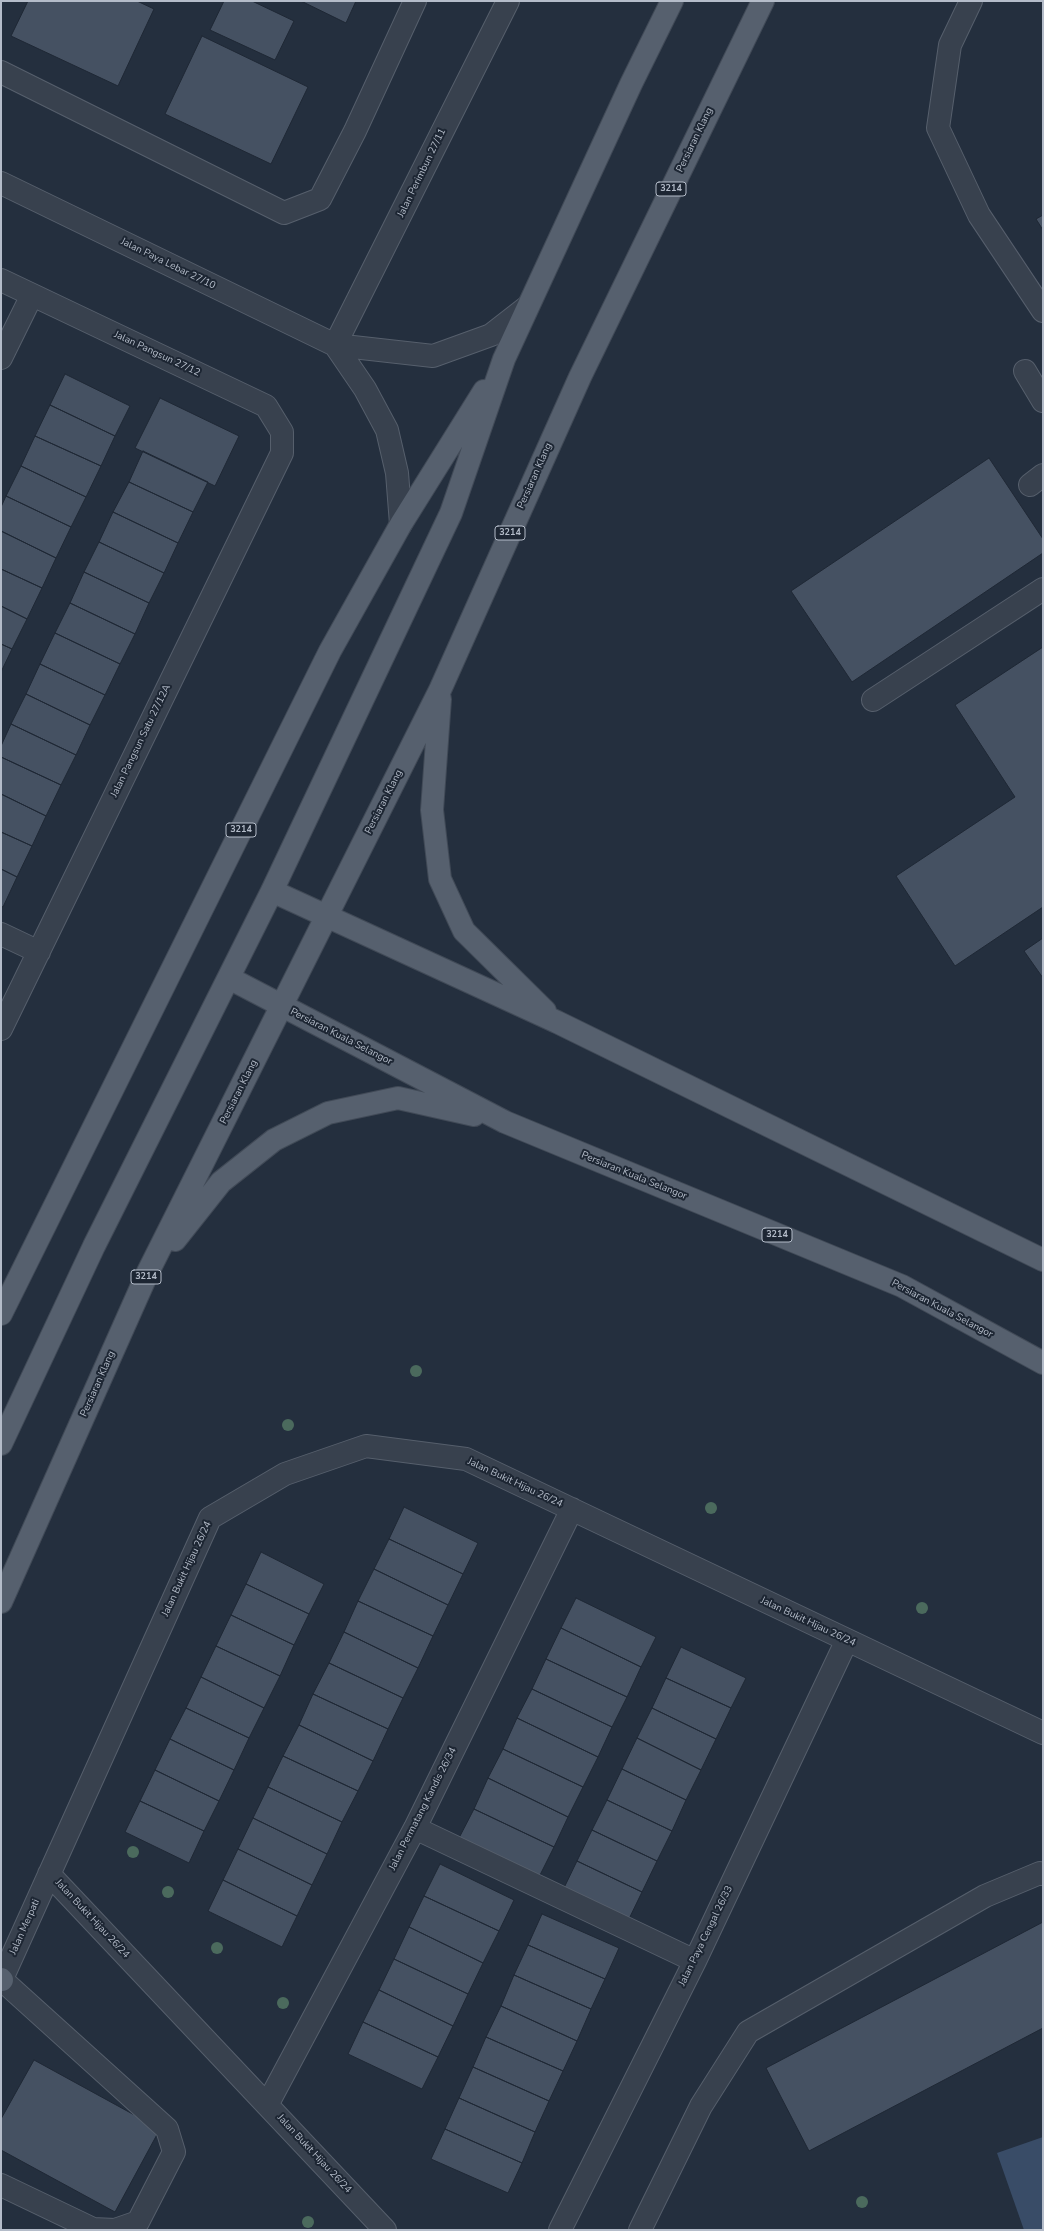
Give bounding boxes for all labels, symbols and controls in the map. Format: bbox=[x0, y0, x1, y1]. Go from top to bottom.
street label: Persiaran Klang bbox=[674, 106, 716, 174]
street label: Jalan Perimbun 27/11 bbox=[395, 127, 449, 219]
road number: 3214 bbox=[656, 182, 686, 196]
street label: Jalan Paya Lebar 27/10 bbox=[119, 236, 217, 292]
street label: Jalan Pangsun 27/12 bbox=[112, 329, 202, 379]
street label: Persiaran Klang bbox=[515, 441, 555, 511]
road number: 3214 bbox=[495, 526, 525, 540]
street label: Jalan Pangsun Satu 27/12A bbox=[108, 683, 174, 799]
street label: Persiaran Klang bbox=[363, 768, 405, 836]
road number: 3214 bbox=[226, 823, 256, 837]
street label: Persiaran Kuala Selangor bbox=[288, 1006, 394, 1068]
street label: Persiaran Klang bbox=[218, 1058, 260, 1126]
street label: Persiaran Kuala Selangor bbox=[579, 1149, 689, 1203]
road number: 3214 bbox=[762, 1228, 792, 1242]
road number: 3214 bbox=[131, 1270, 161, 1284]
street label: Persiaran Kuala Selangor bbox=[889, 1277, 995, 1341]
street label: Persiaran Klang bbox=[78, 1349, 118, 1419]
street label: Jalan Bukit Hijau 26/24 bbox=[466, 1456, 564, 1510]
street label: Jalan Bukit Hijau 26/24 bbox=[160, 1520, 214, 1618]
street label: Jalan Bukit Hijau 26/24 bbox=[759, 1595, 857, 1649]
street label: Jalan Permatang Kandis 26/34 bbox=[387, 1746, 459, 1872]
street label: Jalan Bukit Hijau 26/24 bbox=[52, 1877, 132, 1961]
street label: Jalan Paya Cengal 26/33 bbox=[676, 1884, 736, 1988]
street label: Jalan Merpati bbox=[7, 1897, 43, 1957]
street label: Jalan Bukit Hijau 26/24 bbox=[274, 2112, 354, 2196]

